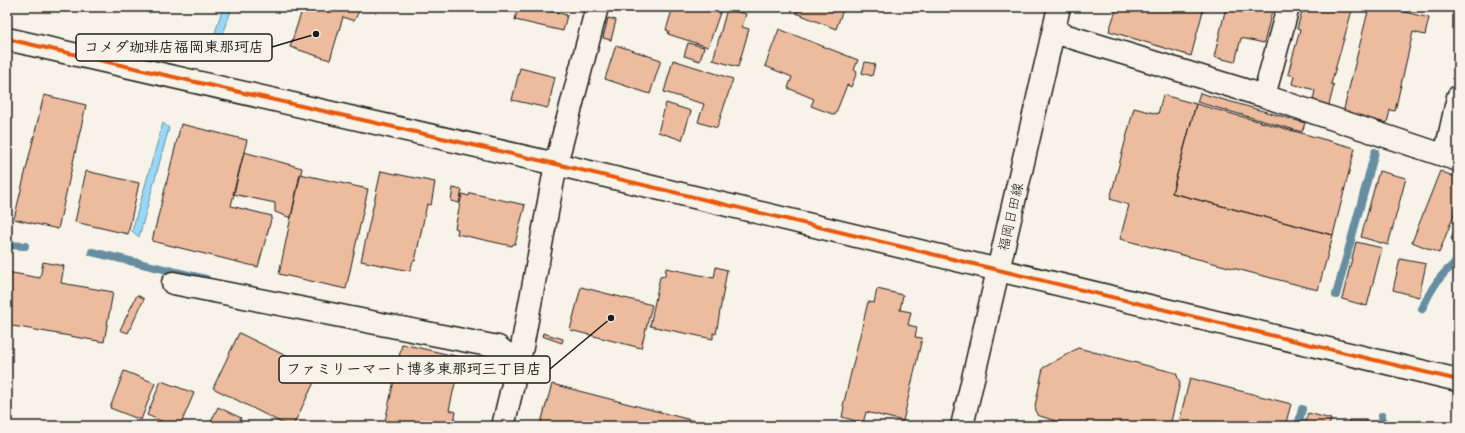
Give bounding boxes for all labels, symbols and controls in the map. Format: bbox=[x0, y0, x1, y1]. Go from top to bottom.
callout: コメダ珈琲店福岡東那珂店 bbox=[76, 34, 272, 61]
text: コメダ珈琲店福岡東那珂店 bbox=[84, 38, 264, 57]
street label: 福岡日田線 bbox=[995, 181, 1027, 253]
callout: ファミリーマート博多東那珂三丁目店 bbox=[279, 356, 550, 383]
text: ファミリーマート博多東那珂三丁目店 bbox=[286, 360, 542, 379]

